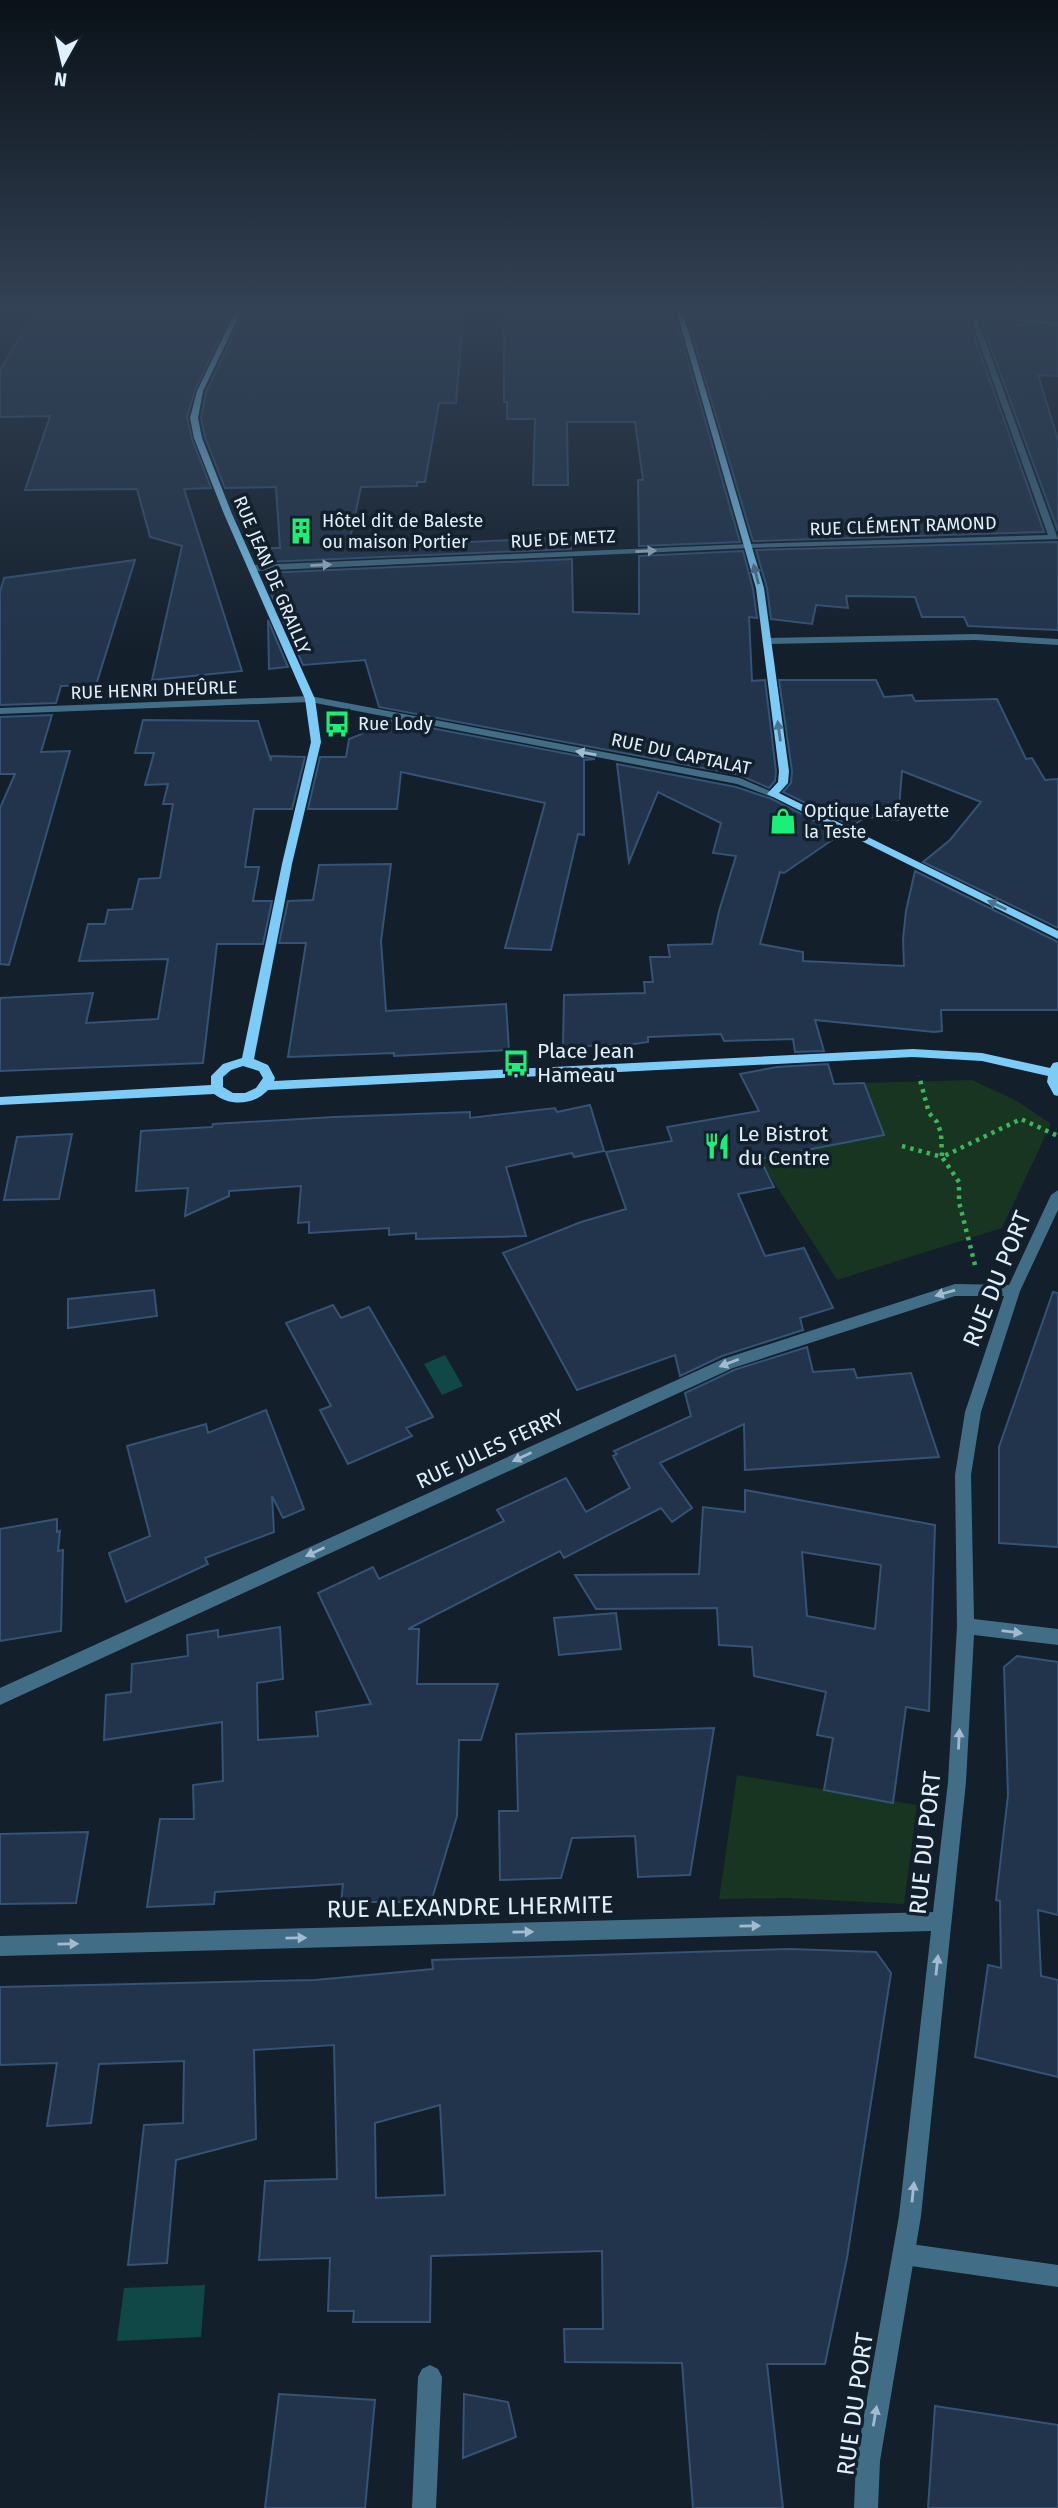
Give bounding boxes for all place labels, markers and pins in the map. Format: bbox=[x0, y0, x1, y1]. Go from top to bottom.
place label: Hôtel dit de Baleste ou maison Portier bbox=[322, 510, 483, 553]
building icon: Hôtel dit de Baleste ou maison Portier bbox=[286, 516, 316, 546]
bus stop icon: Rue Lody bbox=[322, 709, 352, 739]
place label: Rue Lody bbox=[358, 713, 433, 735]
place label: Optique Lafayette la Teste bbox=[804, 800, 949, 843]
shop icon: Optique Lafayette la Teste bbox=[768, 806, 798, 836]
place label: Place Jean Hameau bbox=[537, 1038, 634, 1088]
bus stop icon: Place Jean Hameau bbox=[501, 1048, 531, 1078]
place label: Le Bistrot du Centre bbox=[738, 1121, 830, 1171]
restaurant icon: Le Bistrot du Centre bbox=[702, 1131, 732, 1161]

